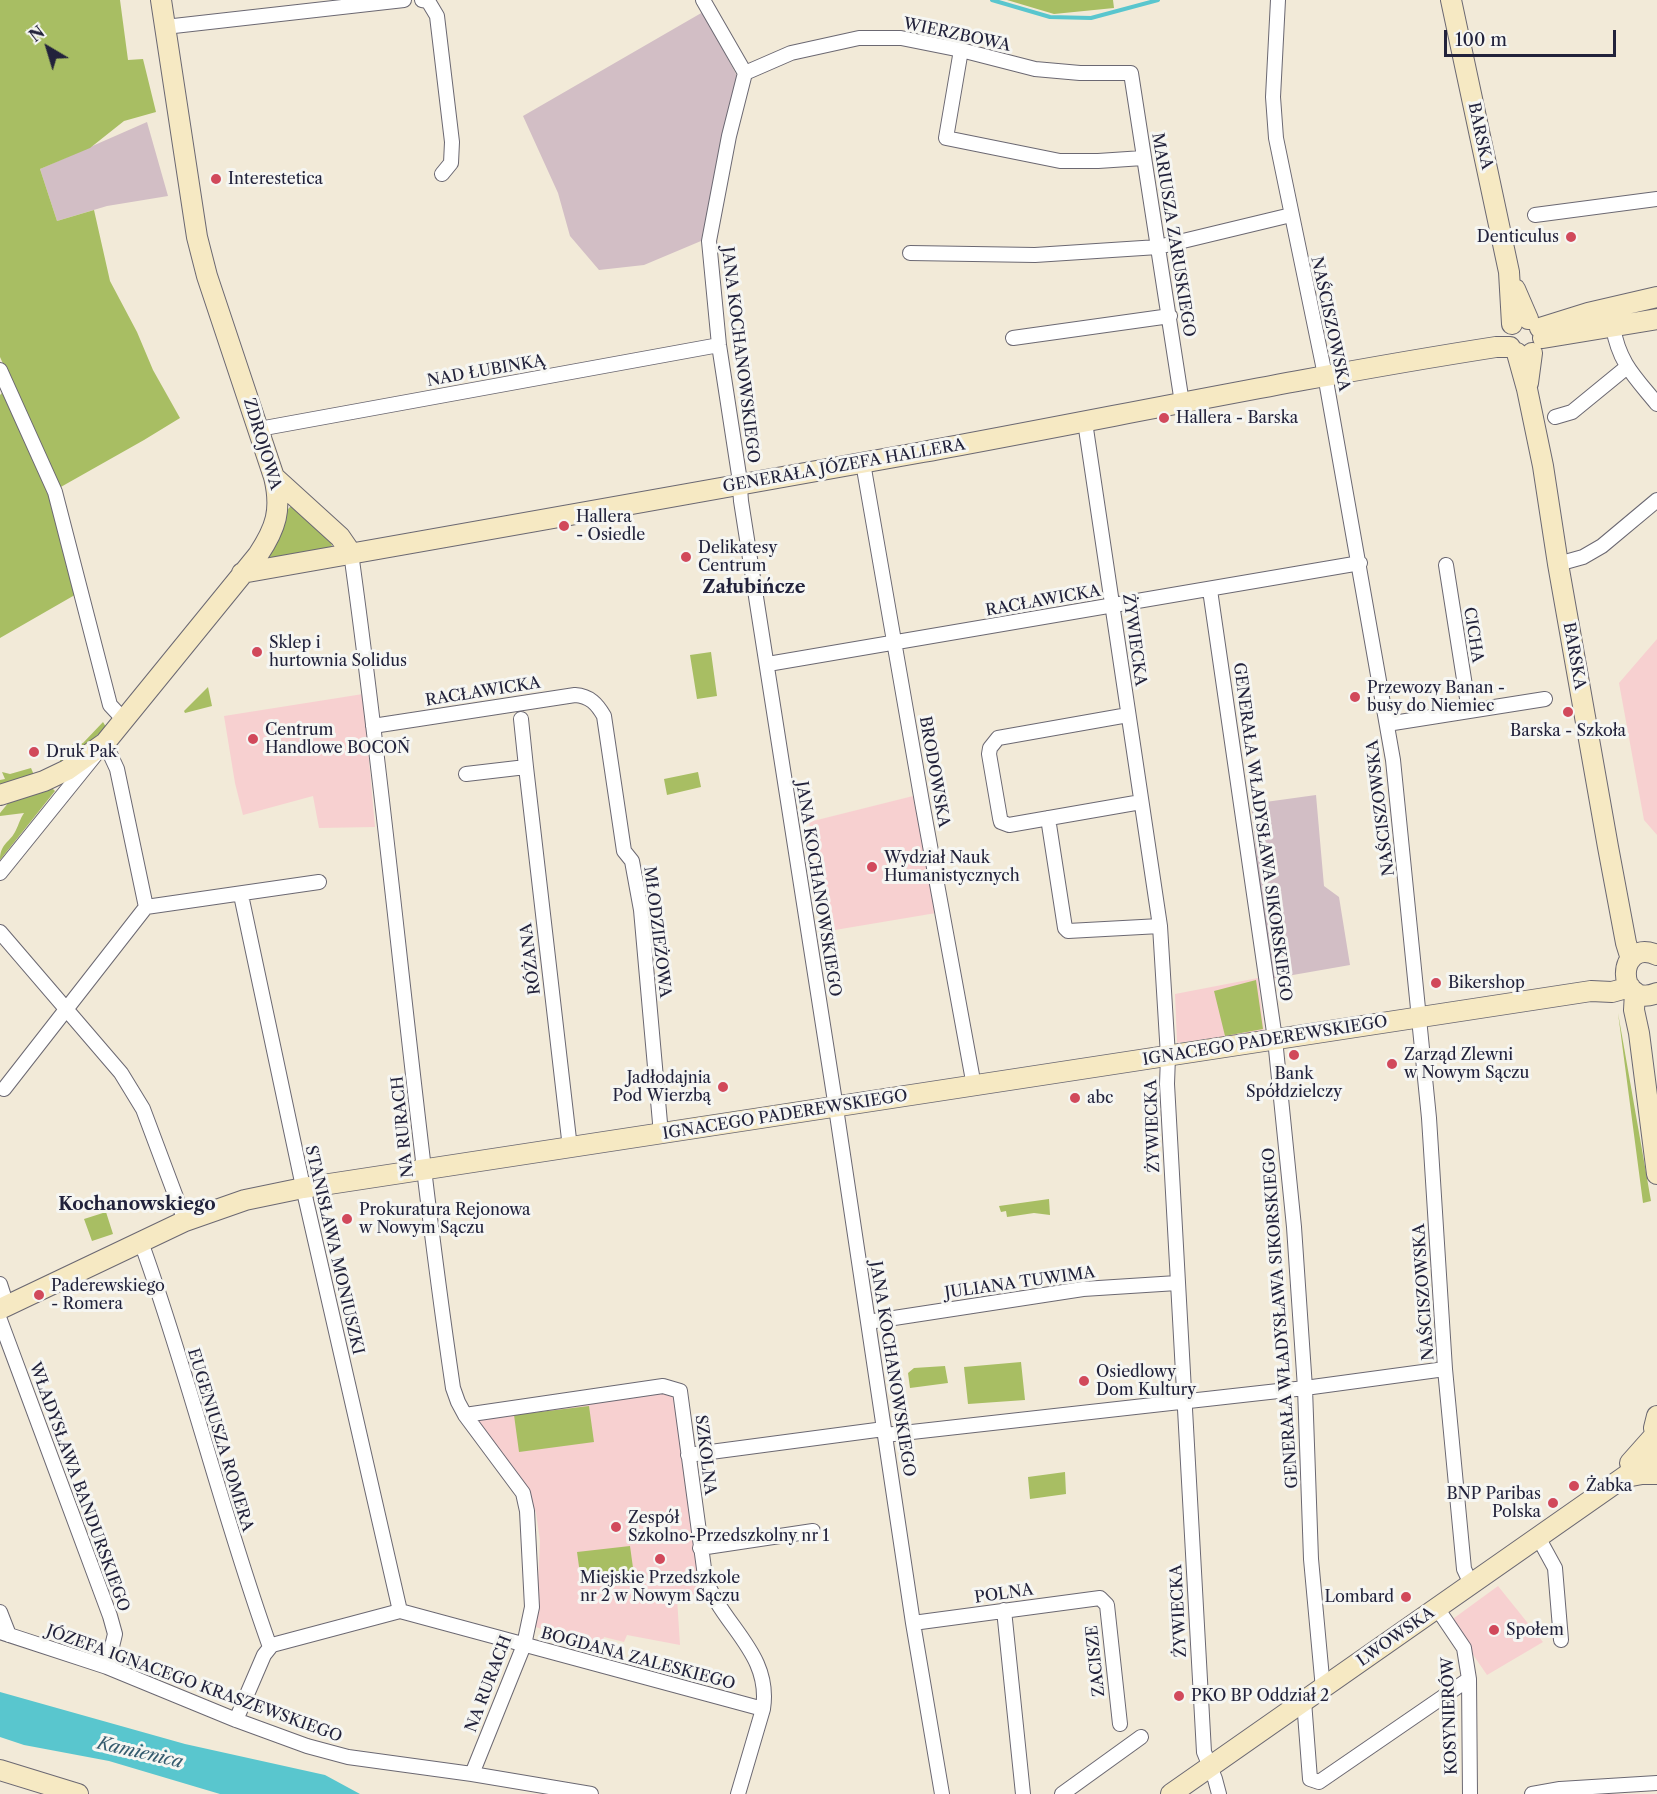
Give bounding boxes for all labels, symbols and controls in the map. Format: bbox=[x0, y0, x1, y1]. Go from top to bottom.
street label: WIERZBOWA bbox=[902, 14, 1012, 56]
north arrow bbox=[18, 18, 78, 78]
scale bar bbox=[1447, 18, 1620, 56]
text: N bbox=[25, 22, 49, 46]
text: 100 m bbox=[1455, 29, 1507, 51]
street label: BARSKA bbox=[1464, 101, 1496, 171]
street label: MARIUSZA ZARUSKIEGO bbox=[1147, 132, 1199, 338]
place label: Interestetica bbox=[228, 169, 323, 189]
marker: Interestetica bbox=[209, 172, 223, 186]
place label: Denticulus bbox=[1477, 227, 1559, 247]
marker: Denticulus bbox=[1564, 230, 1578, 244]
street label: JANA KOCHANOWSKIEGO bbox=[717, 246, 763, 464]
street label: NAŚCISZOWSKA bbox=[1306, 255, 1354, 393]
street label: NAD ŁUBINKĄ bbox=[425, 351, 547, 391]
street label: ZDROJOWA bbox=[239, 396, 285, 492]
place label: Hallera - Barska bbox=[1176, 408, 1298, 428]
marker: Hallera - Barska bbox=[1157, 411, 1171, 425]
street label: GENERAŁA JÓZEFA HALLERA bbox=[721, 435, 967, 497]
place label: Hallera - Osiedle bbox=[576, 507, 645, 545]
marker: Hallera - Osiedle bbox=[557, 519, 571, 533]
place label: Delikatesy Centrum bbox=[698, 538, 777, 576]
marker: Delikatesy Centrum bbox=[679, 550, 693, 564]
district label: Załubińcze bbox=[702, 577, 806, 599]
street label: RACŁAWICKA bbox=[984, 581, 1102, 621]
street label: ŻYWIECKA bbox=[1118, 592, 1150, 688]
street label: CICHA bbox=[1459, 606, 1487, 664]
street label: BARSKA bbox=[1559, 621, 1589, 691]
place label: Sklep i hurtownia Solidus bbox=[269, 633, 407, 671]
marker: Sklep i hurtownia Solidus bbox=[250, 645, 264, 659]
street label: GENERAŁA WŁADYSŁAWA SIKORSKIEGO bbox=[1229, 661, 1295, 1003]
street label: RACŁAWICKA bbox=[424, 673, 542, 711]
place label: Przewozy Banan - busy do Niemiec bbox=[1367, 678, 1505, 716]
marker: Przewozy Banan - busy do Niemiec bbox=[1348, 690, 1362, 704]
marker: Barska - Szkoła bbox=[1561, 705, 1575, 719]
street label: BRODOWSKA bbox=[915, 715, 953, 829]
place label: Centrum Handlowe BOCOŃ bbox=[265, 720, 410, 758]
place label: Barska - Szkoła bbox=[1510, 721, 1626, 741]
marker: Centrum Handlowe BOCOŃ bbox=[246, 732, 260, 746]
street label: NAŚCISZOWSKA bbox=[1363, 739, 1399, 877]
place label: Druk Pak bbox=[46, 742, 117, 762]
marker: Druk Pak bbox=[27, 745, 41, 759]
street label: JANA KOCHANOWSKIEGO bbox=[791, 780, 845, 998]
place label: Wydział Nauk Humanistycznych bbox=[884, 848, 1020, 886]
marker: Wydział Nauk Humanistycznych bbox=[865, 860, 879, 874]
street label: MŁODZIEŻOWA bbox=[639, 865, 675, 999]
street label: RÓŻANA bbox=[517, 922, 545, 996]
place label: Bikershop bbox=[1448, 973, 1525, 993]
marker: Bikershop bbox=[1429, 976, 1443, 990]
street label: IGNACEGO PADEREWSKIEGO bbox=[1141, 1012, 1389, 1070]
place label: Zarząd Zlewni w Nowym Sączu bbox=[1404, 1045, 1529, 1083]
marker: Bank Spółdzielczy bbox=[1287, 1048, 1301, 1062]
marker: Zarząd Zlewni w Nowym Sączu bbox=[1385, 1057, 1399, 1071]
place label: Bank Spółdzielczy bbox=[1246, 1064, 1342, 1102]
place label: Jadłodajnia Pod Wierzbą bbox=[613, 1068, 711, 1106]
street label: NA RURACH bbox=[388, 1075, 418, 1179]
street label: ŻYWIECKA bbox=[1142, 1079, 1164, 1173]
marker: Jadłodajnia Pod Wierzbą bbox=[716, 1080, 730, 1094]
street label: IGNACEGO PADEREWSKIEGO bbox=[661, 1086, 909, 1144]
place label: abc bbox=[1087, 1088, 1113, 1108]
marker: abc bbox=[1068, 1091, 1082, 1105]
street label: STANISŁAWA MONIUSZKI bbox=[301, 1144, 367, 1356]
street label: GENERAŁA WŁADYSŁAWA SIKORSKIEGO bbox=[1259, 1147, 1303, 1489]
district label: Kochanowskiego bbox=[58, 1194, 216, 1216]
place label: Prokuratura Rejonowa w Nowym Sączu bbox=[359, 1200, 531, 1238]
marker: Prokuratura Rejonowa w Nowym Sączu bbox=[340, 1212, 354, 1226]
street label: NAŚCISZOWSKA bbox=[1410, 1223, 1438, 1361]
street label: JANA KOCHANOWSKIEGO bbox=[865, 1260, 919, 1478]
street label: JULIANA TUWIMA bbox=[944, 1263, 1096, 1303]
place label: Paderewskiego - Romera bbox=[51, 1276, 165, 1314]
marker: Paderewskiego - Romera bbox=[32, 1288, 46, 1302]
street label: EUGENIUSZA ROMERA bbox=[183, 1346, 257, 1534]
street label: WŁADYSŁAWA BANDURSKIEGO bbox=[25, 1360, 133, 1614]
place label: Osiedlowy Dom Kultury bbox=[1096, 1362, 1196, 1400]
marker: Osiedlowy Dom Kultury bbox=[1077, 1374, 1091, 1388]
street label: SZKOLNA bbox=[691, 1414, 719, 1496]
place label: Żabka bbox=[1586, 1476, 1632, 1496]
marker: Żabka bbox=[1567, 1479, 1581, 1493]
place label: BNP Paribas Polska bbox=[1446, 1484, 1541, 1522]
marker: BNP Paribas Polska bbox=[1546, 1496, 1560, 1510]
place label: Zespół Szkolno-Przedszkolny nr 1 bbox=[628, 1508, 829, 1546]
marker: Zespół Szkolno-Przedszkolny nr 1 bbox=[609, 1520, 623, 1534]
marker: Miejskie Przedszkole nr 2 w Nowym Sączu bbox=[653, 1552, 667, 1566]
street label: ŻYWIECKA bbox=[1167, 1564, 1191, 1658]
place label: Miejskie Przedszkole nr 2 w Nowym Sączu bbox=[580, 1568, 740, 1606]
street label: POLNA bbox=[973, 1580, 1035, 1608]
place label: Lombard bbox=[1324, 1587, 1394, 1607]
marker: Lombard bbox=[1399, 1590, 1413, 1604]
street label: LWOWSKA bbox=[1354, 1603, 1438, 1671]
place label: Społem bbox=[1506, 1620, 1564, 1640]
street label: JÓZEFA IGNACEGO KRASZEWSKIEGO bbox=[43, 1621, 345, 1747]
marker: Społem bbox=[1487, 1623, 1501, 1637]
street label: BOGDANA ZALESKIEGO bbox=[539, 1624, 737, 1694]
street label: ZACISZE bbox=[1083, 1624, 1109, 1698]
street label: NA RURACH bbox=[462, 1633, 516, 1735]
street label: KOSYNIERÓW bbox=[1438, 1657, 1462, 1775]
place label: PKO BP Oddział 2 bbox=[1191, 1686, 1329, 1706]
marker: PKO BP Oddział 2 bbox=[1172, 1689, 1186, 1703]
water label: Kamienica bbox=[95, 1733, 185, 1773]

